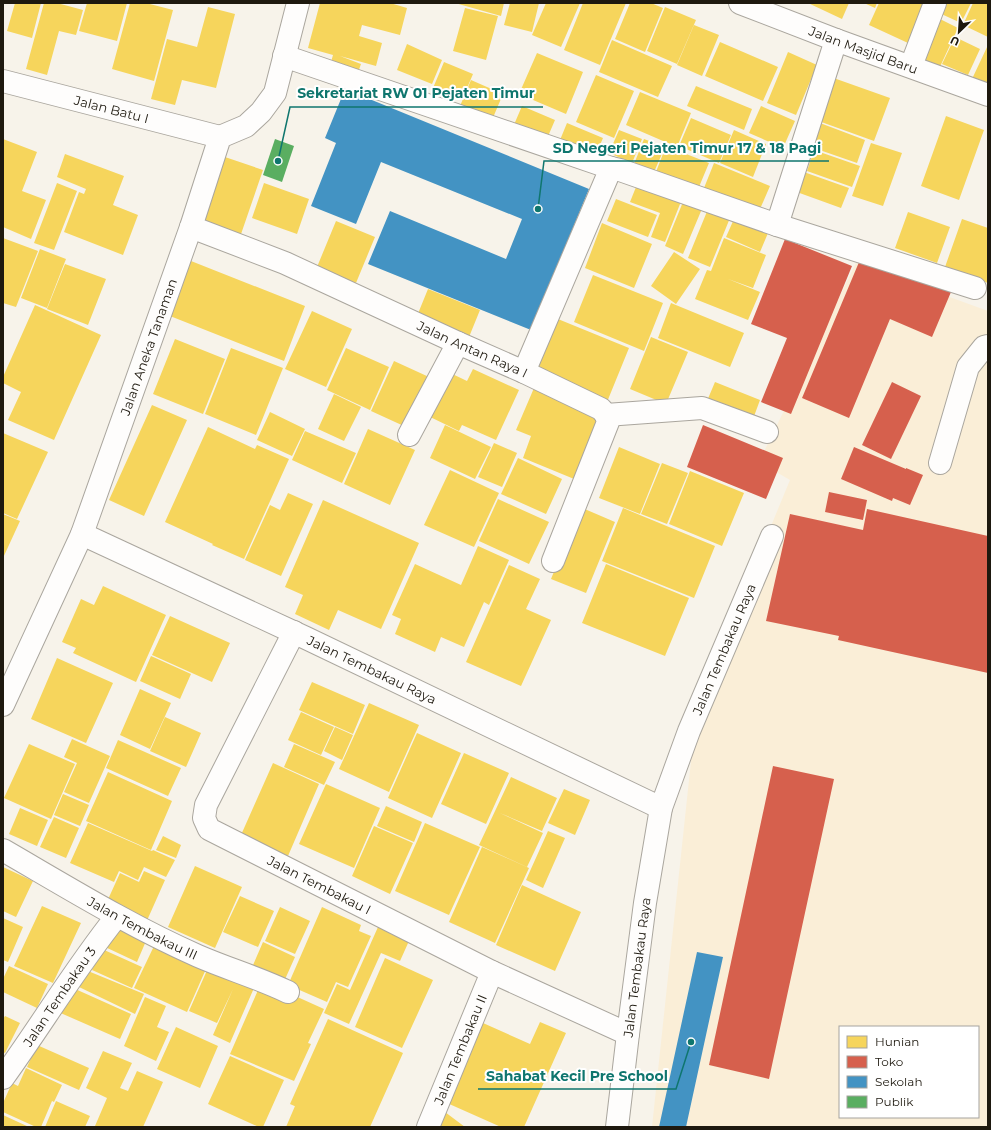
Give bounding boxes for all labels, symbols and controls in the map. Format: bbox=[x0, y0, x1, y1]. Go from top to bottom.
north arrow bbox=[939, 12, 979, 52]
street label: Jalan Masjid Baru bbox=[806, 22, 920, 77]
text: U bbox=[948, 33, 962, 49]
callout: Sekretariat RW 01 Pejaten Timur bbox=[290, 81, 543, 107]
text: Sekretariat RW 01 Pejaten Timur bbox=[297, 84, 535, 102]
street label: Jalan Batu I bbox=[71, 91, 150, 126]
callout: SD Negeri Pejaten Timur 17 & 18 Pagi bbox=[544, 135, 829, 161]
text: SD Negeri Pejaten Timur 17 & 18 Pagi bbox=[553, 139, 821, 157]
street label: Jalan Aneka Tanaman bbox=[117, 276, 180, 418]
street label: Jalan Antan Raya I bbox=[414, 317, 530, 381]
street label: Jalan Tembakau Raya bbox=[688, 581, 759, 718]
street label: Jalan Tembakau Raya bbox=[304, 631, 439, 707]
street label: Jalan Tembakau I bbox=[264, 852, 374, 918]
street label: Jalan Tembakau III bbox=[84, 892, 200, 963]
street label: Jalan Tembakau Raya bbox=[620, 896, 654, 1039]
street label: Jalan Tembakau 3 bbox=[19, 944, 99, 1050]
street label: Jalan Tembakau II bbox=[430, 992, 490, 1108]
legend bbox=[839, 1026, 979, 1118]
text: Hunian bbox=[875, 1034, 919, 1049]
text: Toko bbox=[875, 1054, 903, 1069]
callout: Sahabat Kecil Pre School bbox=[478, 1063, 676, 1089]
text: Sahabat Kecil Pre School bbox=[486, 1067, 668, 1085]
text: Sekolah bbox=[875, 1074, 923, 1089]
text: Publik bbox=[875, 1094, 914, 1109]

